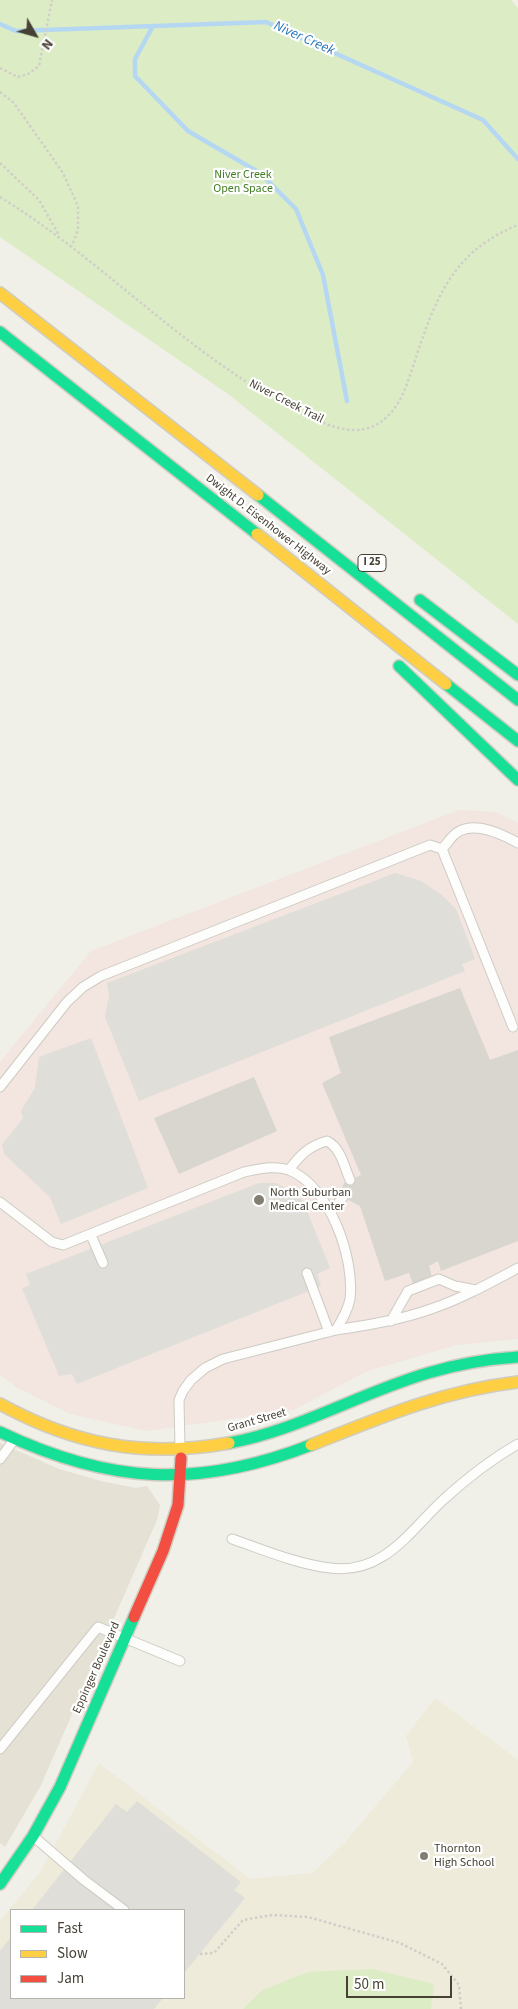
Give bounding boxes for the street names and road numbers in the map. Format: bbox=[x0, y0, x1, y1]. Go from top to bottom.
street label: Niver Creek Trail bbox=[246, 377, 326, 427]
street label: Dwight D. Eisenhower Highway bbox=[202, 472, 334, 578]
road number: I 25 bbox=[358, 554, 386, 572]
street label: Grant Street bbox=[226, 1406, 288, 1436]
street label: Eppinger Boulevard bbox=[70, 1620, 124, 1716]

